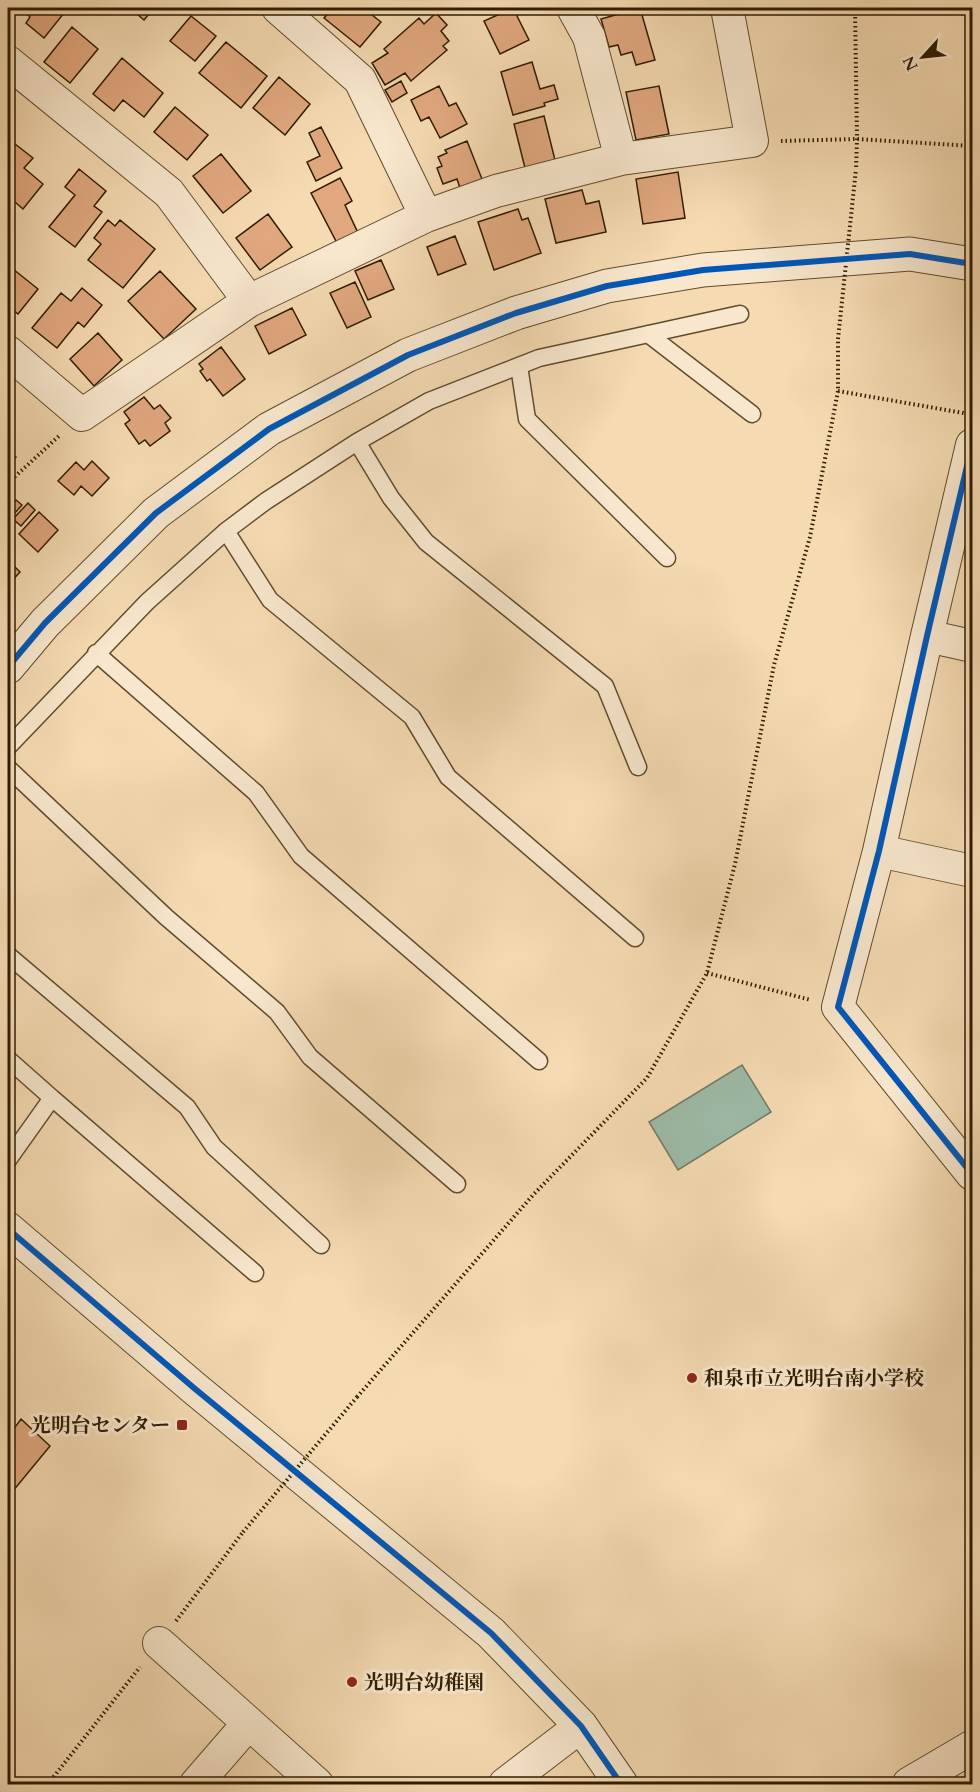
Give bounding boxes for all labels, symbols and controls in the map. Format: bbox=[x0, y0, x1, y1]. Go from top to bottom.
north arrow bbox=[893, 27, 953, 87]
text: N bbox=[898, 52, 923, 75]
place label: 和泉市立光明台南小学校 bbox=[704, 1365, 924, 1392]
marker: 和泉市立光明台南小学校 bbox=[685, 1371, 699, 1385]
place label: 光明台センター bbox=[31, 1412, 170, 1439]
marker: 光明台センター bbox=[175, 1418, 189, 1432]
place label: 光明台幼稚園 bbox=[364, 1669, 484, 1696]
marker: 光明台幼稚園 bbox=[345, 1675, 359, 1689]

